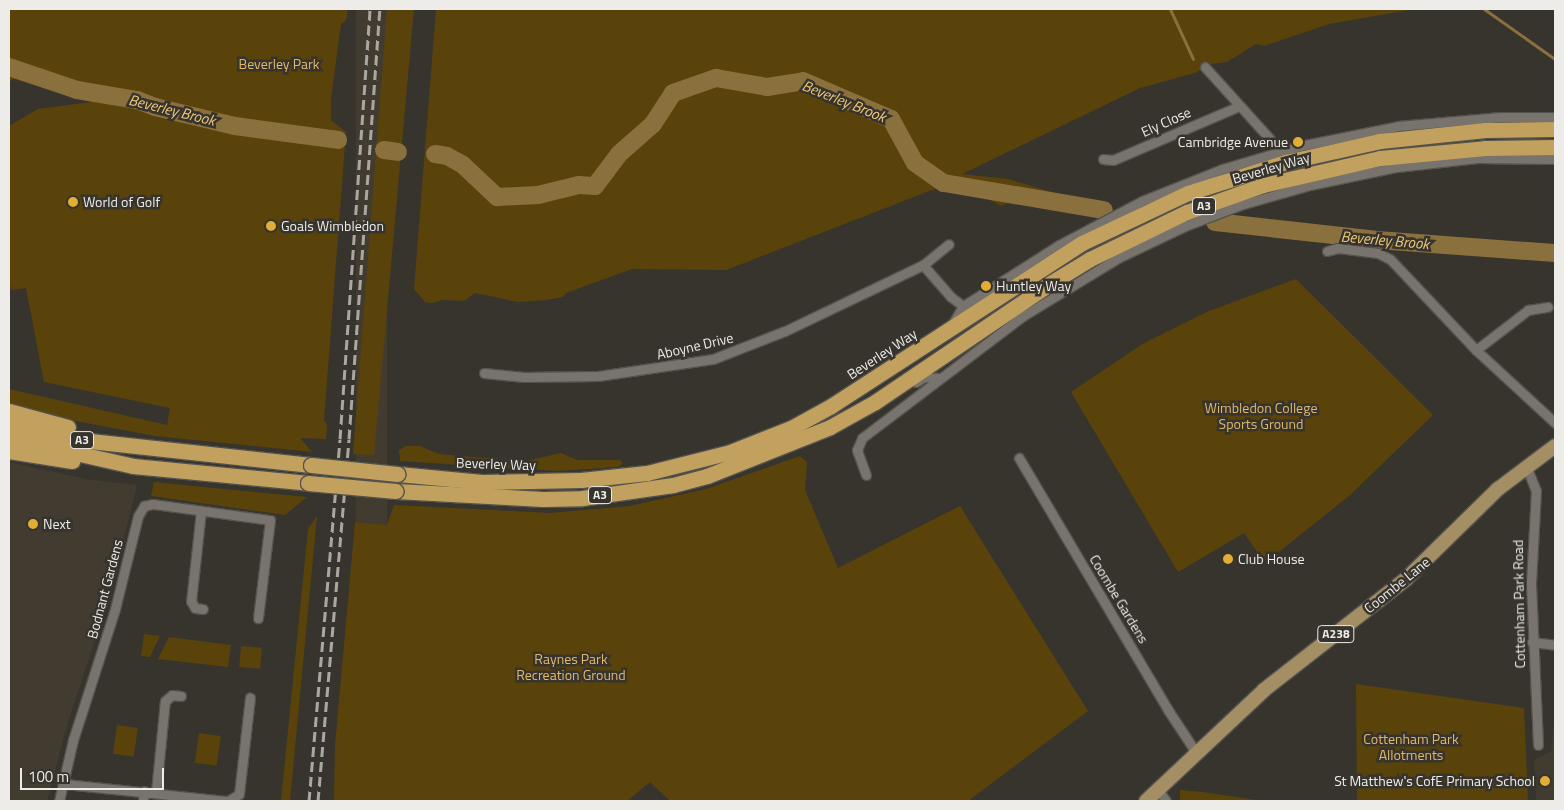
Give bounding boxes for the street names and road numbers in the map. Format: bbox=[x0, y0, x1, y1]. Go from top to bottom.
street label: Ely Close bbox=[1139, 104, 1193, 140]
street label: Beverley Way bbox=[1230, 149, 1312, 187]
road number: A3 bbox=[1192, 197, 1216, 216]
street label: Beverley Way bbox=[844, 325, 920, 383]
street label: Aboyne Drive bbox=[655, 329, 735, 363]
road number: A3 bbox=[70, 430, 94, 450]
street label: Beverley Way bbox=[456, 454, 536, 474]
road number: A3 bbox=[588, 486, 612, 504]
street label: Bodnant Gardens bbox=[84, 537, 126, 641]
street label: Cottenham Park Road bbox=[1509, 539, 1529, 669]
street label: Coombe Gardens bbox=[1086, 552, 1152, 646]
street label: Coombe Lane bbox=[1361, 553, 1433, 617]
road number: A238 bbox=[1317, 624, 1355, 644]

